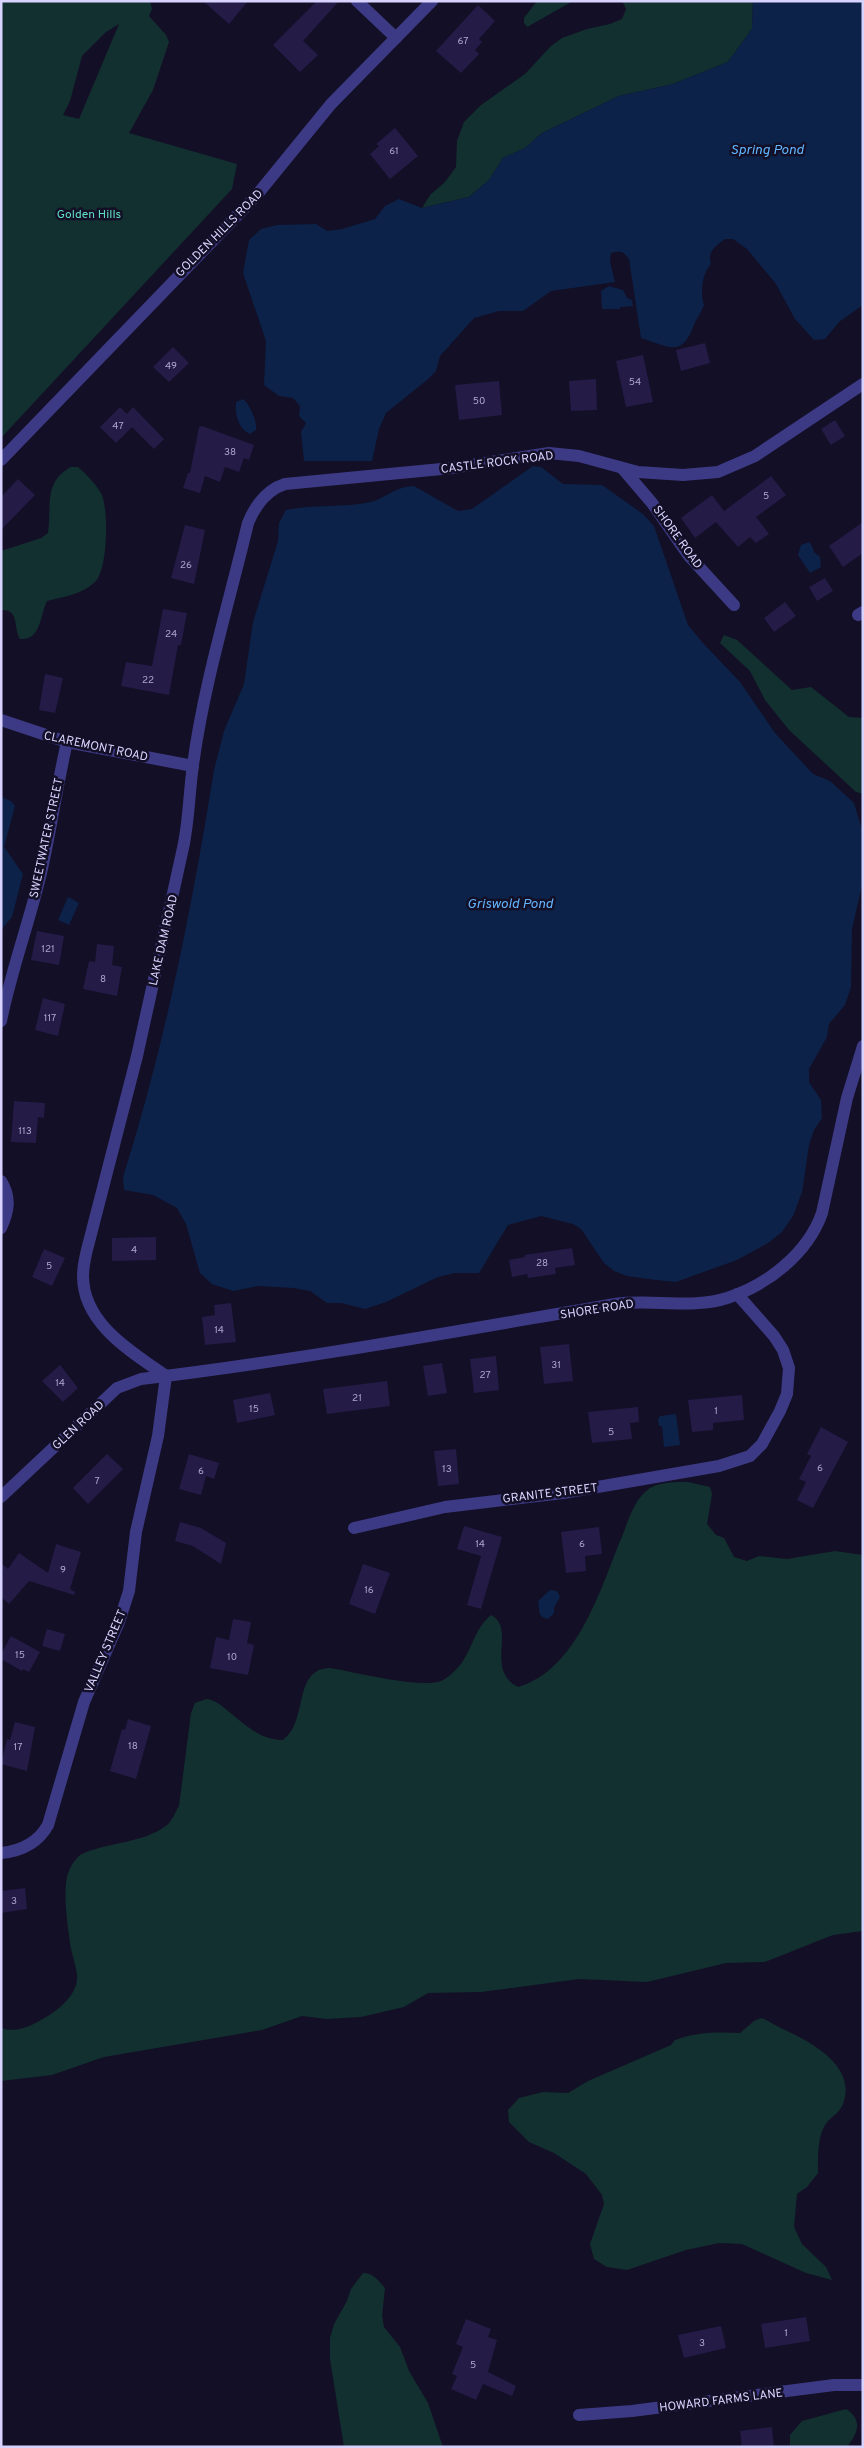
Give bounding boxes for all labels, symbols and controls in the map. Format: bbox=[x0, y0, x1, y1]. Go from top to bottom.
house number: 67 bbox=[458, 35, 469, 48]
water label: Spring Pond bbox=[730, 142, 805, 159]
house number: 61 bbox=[389, 145, 399, 158]
street label: GOLDEN HILLS ROAD bbox=[172, 186, 267, 281]
park label: Golden Hills bbox=[57, 207, 121, 223]
house number: 49 bbox=[165, 360, 177, 373]
house number: 54 bbox=[629, 376, 641, 389]
house number: 50 bbox=[473, 395, 485, 408]
house number: 47 bbox=[112, 420, 124, 433]
house number: 38 bbox=[224, 446, 236, 459]
street label: CASTLE ROCK ROAD bbox=[440, 448, 554, 478]
house number: 5 bbox=[763, 490, 769, 503]
street label: SHORE ROAD bbox=[649, 503, 706, 572]
house number: 26 bbox=[180, 559, 192, 572]
house number: 24 bbox=[165, 628, 177, 641]
house number: 22 bbox=[142, 674, 154, 687]
street label: CLAREMONT ROAD bbox=[42, 728, 149, 766]
street label: SWEETWATER STREET bbox=[26, 777, 68, 900]
street label: LAKE DAM ROAD bbox=[146, 893, 182, 987]
water label: Griswold Pond bbox=[467, 896, 554, 913]
house number: 121 bbox=[41, 943, 55, 956]
house number: 8 bbox=[100, 973, 106, 986]
house number: 117 bbox=[44, 1012, 56, 1025]
house number: 113 bbox=[18, 1125, 32, 1138]
house number: 4 bbox=[131, 1244, 137, 1257]
house number: 28 bbox=[536, 1257, 548, 1270]
house number: 5 bbox=[46, 1260, 52, 1273]
street label: SHORE ROAD bbox=[559, 1296, 635, 1324]
house number: 14 bbox=[214, 1324, 224, 1337]
house number: 31 bbox=[551, 1359, 561, 1372]
house number: 27 bbox=[479, 1369, 491, 1382]
house number: 14 bbox=[55, 1377, 65, 1390]
house number: 21 bbox=[352, 1392, 362, 1405]
street label: GLEN ROAD bbox=[49, 1397, 108, 1454]
house number: 15 bbox=[249, 1403, 259, 1416]
house number: 1 bbox=[714, 1405, 718, 1418]
house number: 5 bbox=[608, 1426, 614, 1439]
house number: 6 bbox=[817, 1462, 823, 1475]
house number: 13 bbox=[442, 1463, 452, 1476]
house number: 6 bbox=[198, 1465, 204, 1478]
house number: 7 bbox=[94, 1475, 100, 1488]
street label: GRANITE STREET bbox=[502, 1480, 599, 1508]
house number: 14 bbox=[475, 1538, 485, 1551]
house number: 6 bbox=[579, 1538, 585, 1551]
house number: 9 bbox=[60, 1564, 66, 1577]
house number: 16 bbox=[364, 1584, 374, 1597]
street label: VALLEY STREET bbox=[81, 1608, 131, 1695]
house number: 15 bbox=[15, 1649, 25, 1662]
house number: 10 bbox=[227, 1651, 237, 1664]
house number: 18 bbox=[128, 1740, 138, 1753]
house number: 17 bbox=[14, 1741, 22, 1754]
house number: 3 bbox=[11, 1895, 17, 1908]
house number: 1 bbox=[784, 2327, 788, 2340]
house number: 3 bbox=[699, 2337, 705, 2350]
house number: 5 bbox=[470, 2359, 476, 2372]
street label: HOWARD FARMS LANE bbox=[658, 2385, 784, 2417]

